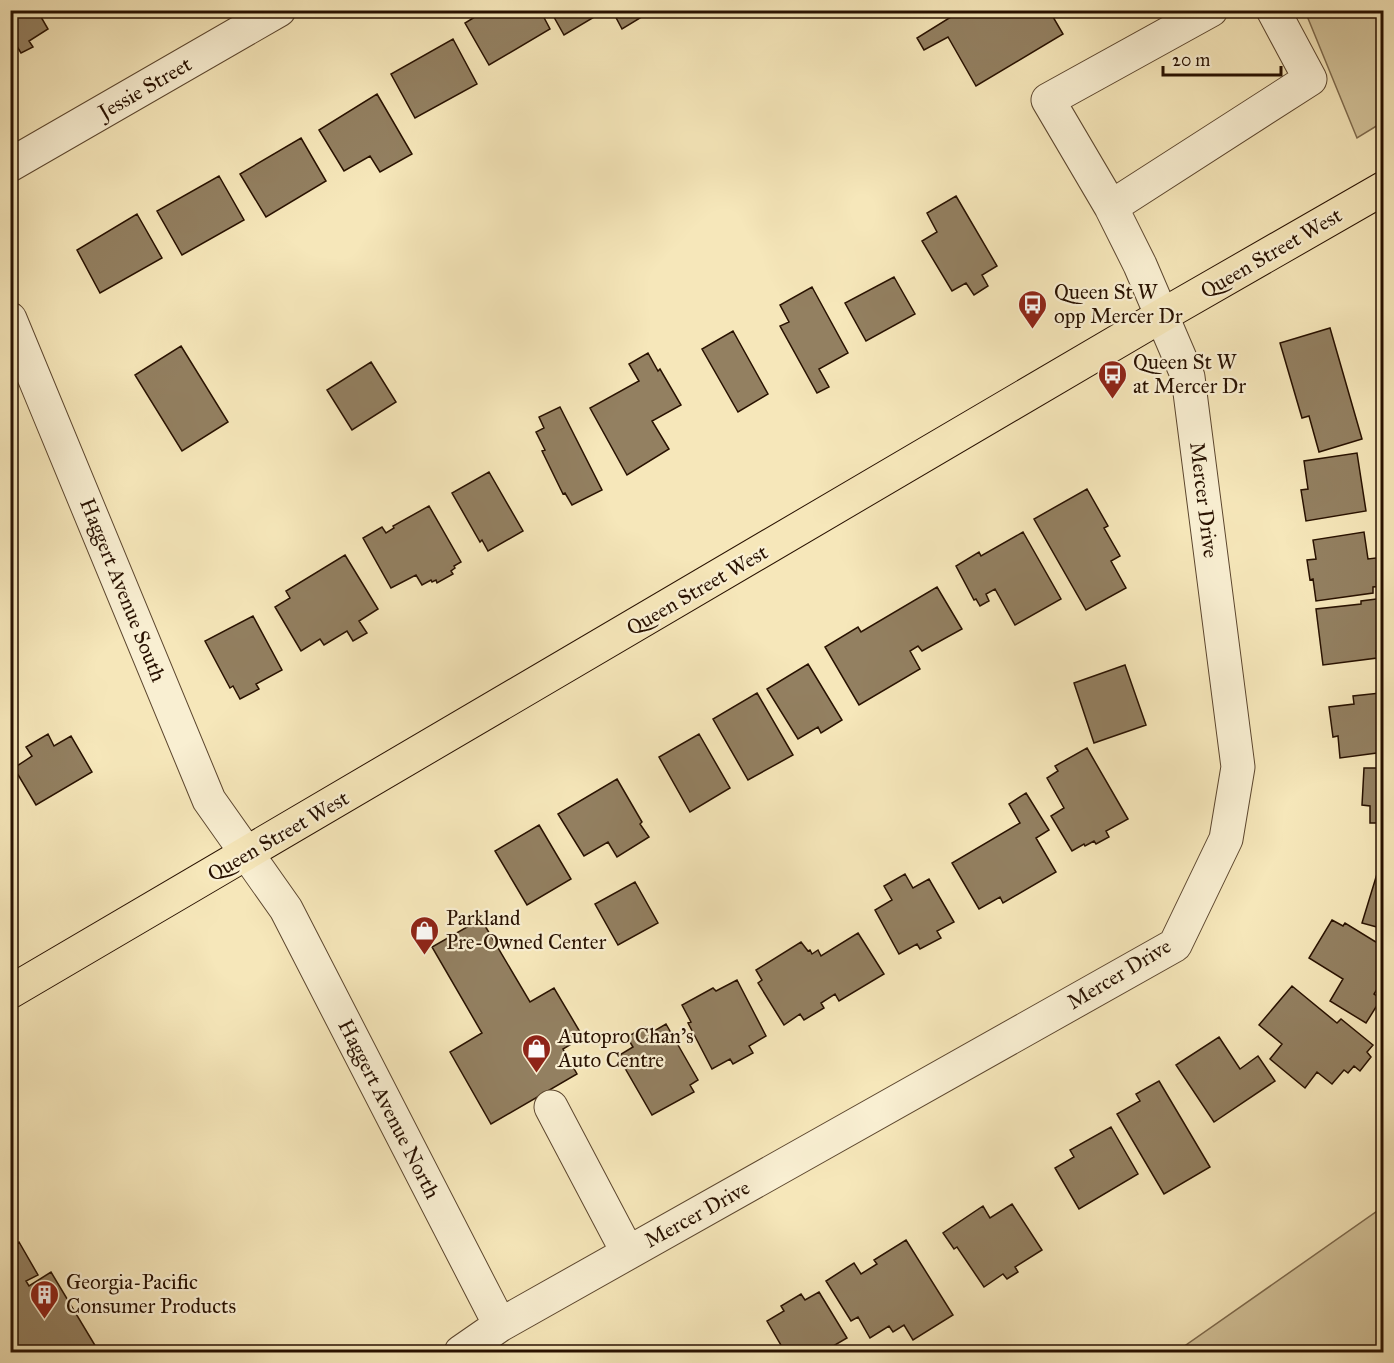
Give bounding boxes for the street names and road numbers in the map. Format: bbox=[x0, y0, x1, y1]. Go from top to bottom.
street label: Jessie Street bbox=[92, 51, 197, 126]
street label: Queen Street West bbox=[1196, 202, 1347, 304]
street label: Mercer Drive bbox=[1184, 441, 1224, 560]
street label: Haggert Avenue South bbox=[74, 494, 172, 686]
street label: Queen Street West bbox=[622, 539, 773, 641]
street label: Queen Street West bbox=[203, 785, 354, 887]
street label: Mercer Drive bbox=[1062, 933, 1176, 1015]
street label: Haggert Avenue North bbox=[333, 1015, 446, 1203]
street label: Mercer Drive bbox=[640, 1174, 754, 1254]

